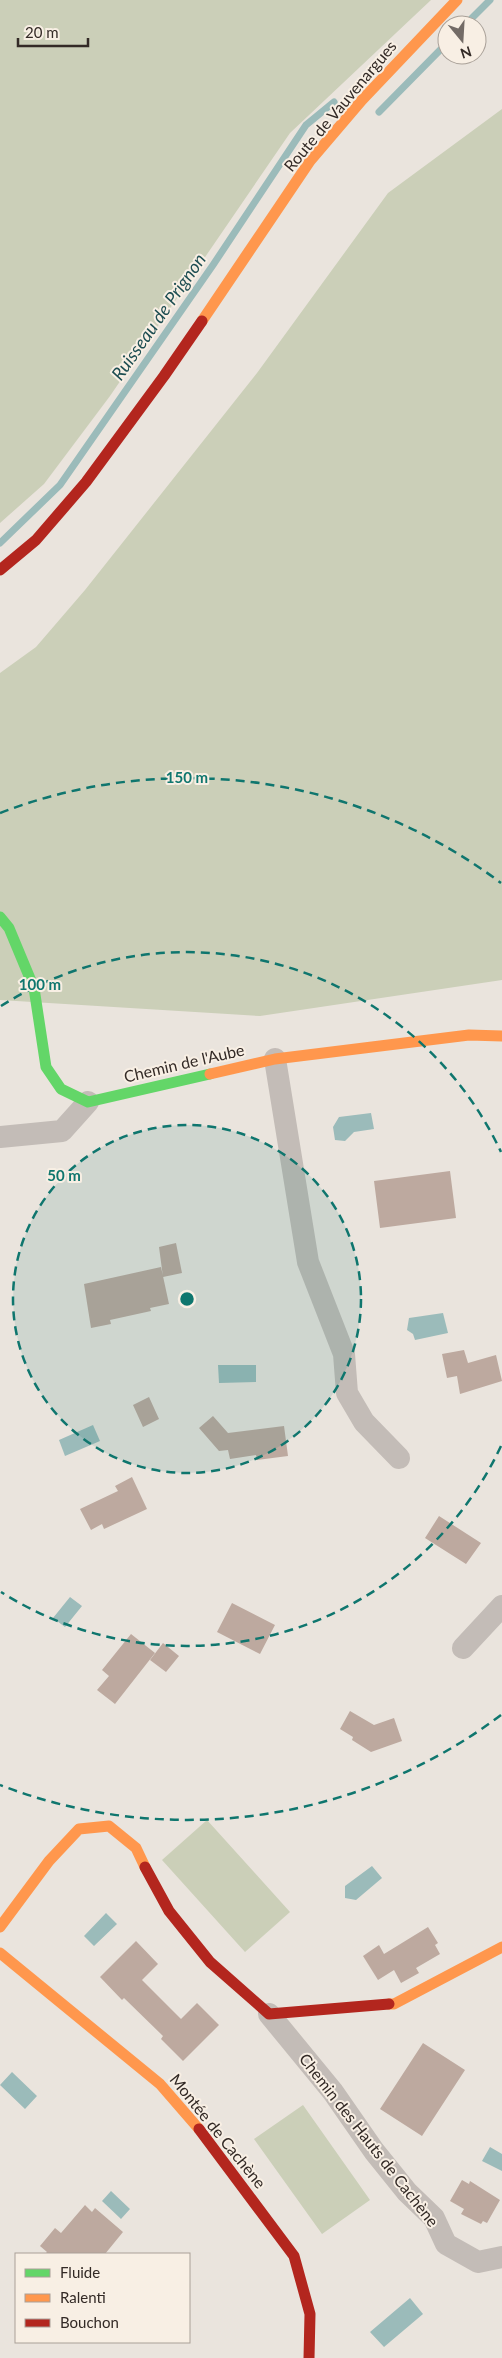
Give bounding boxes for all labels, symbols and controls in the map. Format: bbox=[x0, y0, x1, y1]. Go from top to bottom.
scale bar bbox=[18, 15, 88, 47]
north arrow bbox=[437, 15, 487, 65]
text: 20 m bbox=[25, 23, 59, 41]
street label: Route de Vauvenargues bbox=[279, 36, 400, 175]
text: N bbox=[458, 43, 474, 63]
water label: Ruisseau de Prignon bbox=[106, 249, 210, 384]
text: 150 m bbox=[166, 768, 208, 786]
text: 100 m bbox=[19, 975, 61, 993]
street label: Chemin de l'Aube bbox=[122, 1039, 246, 1086]
text: 50 m bbox=[47, 1166, 81, 1184]
centre of rings bbox=[178, 1290, 196, 1308]
street label: Chemin des Hauts de Cachène bbox=[296, 2049, 443, 2230]
street label: Montée de Cachène bbox=[166, 2070, 270, 2192]
legend bbox=[15, 2253, 190, 2343]
text: Fluide bbox=[60, 2263, 100, 2281]
text: Ralenti bbox=[60, 2288, 106, 2306]
text: Bouchon bbox=[60, 2313, 119, 2331]

